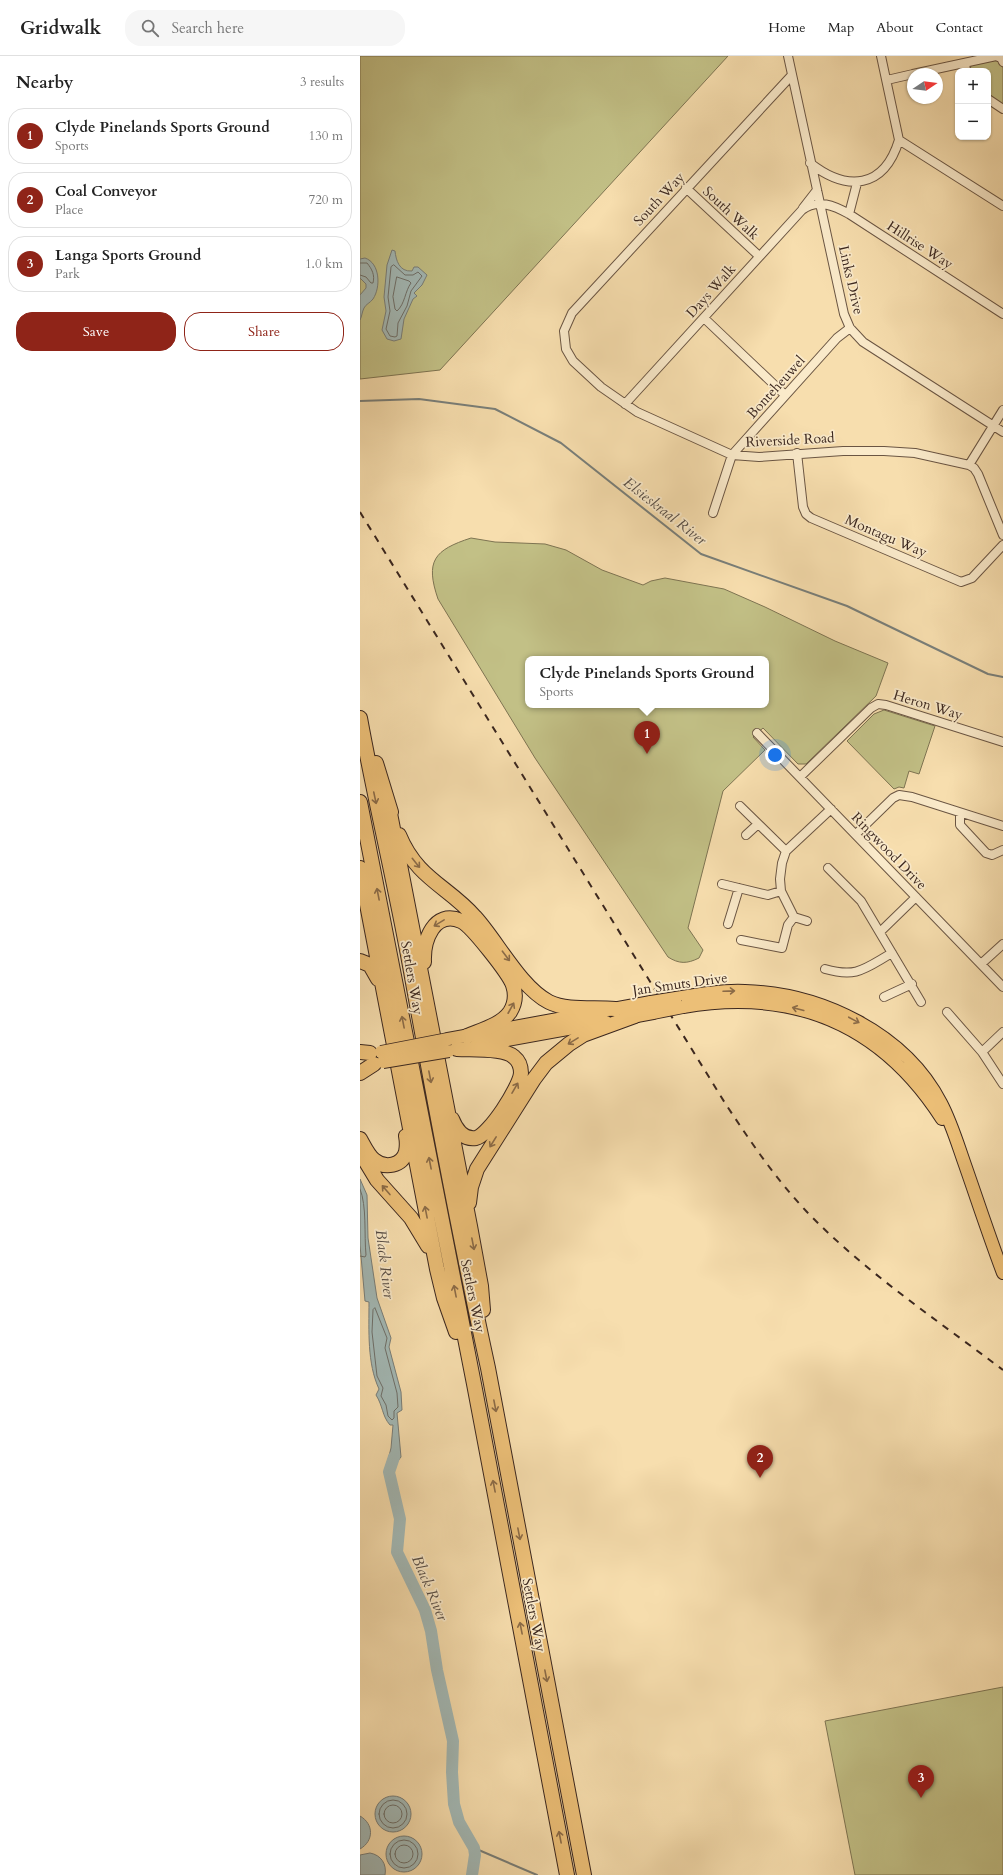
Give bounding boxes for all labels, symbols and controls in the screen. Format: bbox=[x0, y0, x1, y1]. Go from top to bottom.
search box bbox=[125, 10, 405, 46]
text: Gridwalk bbox=[20, 15, 101, 41]
icon: search bbox=[139, 17, 161, 39]
text: Search here bbox=[171, 18, 244, 38]
text: Home bbox=[768, 18, 806, 37]
text: Map bbox=[828, 18, 854, 37]
text: About bbox=[876, 18, 913, 37]
text: Contact bbox=[935, 18, 983, 37]
north arrow bbox=[907, 68, 943, 104]
map controls bbox=[955, 68, 991, 140]
button: + bbox=[955, 68, 991, 104]
text: Nearby bbox=[16, 71, 73, 94]
text: 3 results bbox=[300, 73, 344, 91]
button: − bbox=[955, 104, 991, 140]
text: Clyde Pinelands Sports Ground bbox=[55, 117, 270, 137]
text: 1 bbox=[27, 127, 33, 145]
text: 130 m bbox=[309, 127, 343, 145]
text: Sports bbox=[55, 137, 89, 155]
street label: South Way bbox=[629, 168, 689, 230]
text: Coal Conveyor bbox=[55, 181, 157, 201]
street label: South Walk bbox=[699, 182, 764, 244]
text: 2 bbox=[27, 191, 33, 209]
text: 720 m bbox=[309, 191, 343, 209]
text: Place bbox=[55, 201, 83, 219]
street label: Hillrise Way bbox=[883, 216, 957, 274]
street label: Links Drive bbox=[834, 244, 868, 316]
text: Langa Sports Ground bbox=[55, 245, 201, 265]
text: 3 bbox=[27, 255, 33, 273]
text: 1.0 km bbox=[305, 255, 343, 273]
street label: Days Walk bbox=[682, 260, 740, 322]
text: Park bbox=[55, 265, 80, 283]
button: Save bbox=[16, 312, 176, 351]
button: Share bbox=[184, 312, 344, 351]
street label: Bonteheuwel bbox=[743, 351, 810, 423]
street label: Riverside Road bbox=[745, 428, 836, 452]
water label: Elsieskraal River bbox=[619, 472, 711, 550]
street label: Montagu Way bbox=[842, 510, 930, 562]
popup bbox=[525, 656, 769, 708]
text: Clyde Pinelands Sports Ground bbox=[540, 663, 754, 683]
text: Sports bbox=[540, 683, 573, 701]
street label: Heron Way bbox=[891, 685, 965, 725]
pin: 1 bbox=[634, 721, 660, 754]
your location bbox=[765, 745, 785, 765]
one-way arrow bbox=[371, 791, 379, 804]
street label: Ringwood Drive bbox=[847, 808, 931, 894]
one-way arrow bbox=[411, 858, 420, 869]
one-way arrow bbox=[374, 888, 382, 901]
one-way arrow bbox=[434, 919, 445, 928]
street label: Settlers Way bbox=[396, 940, 428, 1017]
one-way arrow bbox=[501, 951, 510, 962]
street label: Jan Smuts Drive bbox=[629, 968, 729, 1000]
one-way arrow bbox=[722, 987, 735, 995]
one-way arrow bbox=[508, 1002, 515, 1014]
one-way arrow bbox=[792, 1005, 805, 1013]
one-way arrow bbox=[398, 1015, 406, 1028]
one-way arrow bbox=[848, 1016, 860, 1024]
one-way arrow bbox=[567, 1038, 579, 1046]
one-way arrow bbox=[426, 1070, 434, 1083]
one-way arrow bbox=[512, 1082, 520, 1094]
one-way arrow bbox=[489, 1136, 497, 1148]
one-way arrow bbox=[426, 1157, 434, 1170]
one-way arrow bbox=[381, 1185, 390, 1195]
one-way arrow bbox=[421, 1206, 429, 1219]
water label: Black River bbox=[371, 1228, 399, 1301]
one-way arrow bbox=[469, 1237, 477, 1250]
street label: Settlers Way bbox=[456, 1258, 490, 1335]
one-way arrow bbox=[451, 1284, 459, 1297]
one-way arrow bbox=[492, 1399, 500, 1412]
pin: 2 bbox=[747, 1445, 773, 1478]
one-way arrow bbox=[489, 1480, 497, 1493]
one-way arrow bbox=[515, 1527, 523, 1540]
water label: Black River bbox=[407, 1552, 453, 1625]
street label: Settlers Way bbox=[518, 1577, 551, 1654]
one-way arrow bbox=[516, 1621, 524, 1634]
one-way arrow bbox=[542, 1669, 550, 1682]
pin: 3 bbox=[908, 1765, 934, 1798]
one-way arrow bbox=[556, 1831, 564, 1844]

